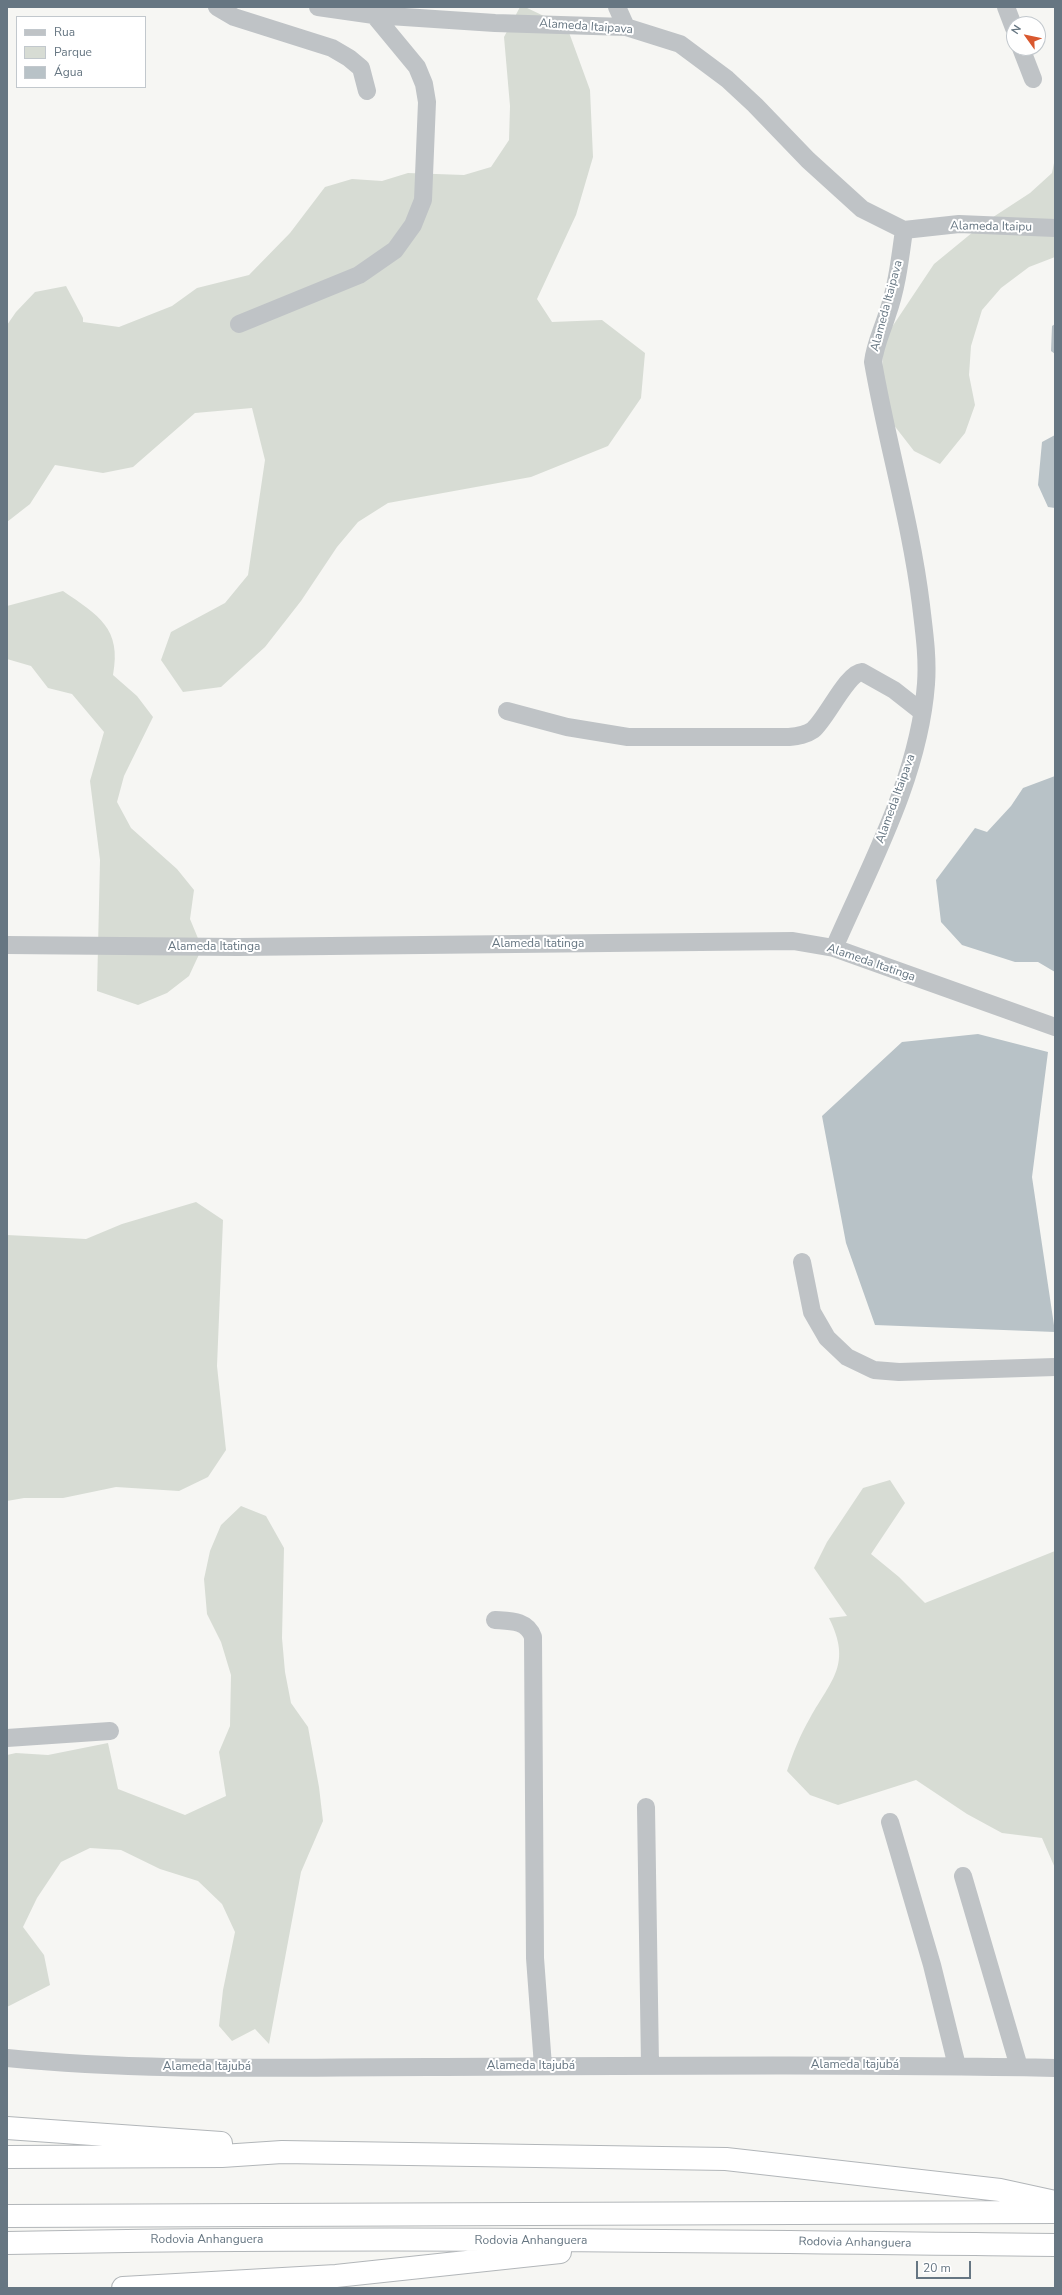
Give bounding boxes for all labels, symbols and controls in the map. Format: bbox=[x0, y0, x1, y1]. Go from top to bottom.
legend bbox=[16, 16, 146, 88]
north arrow bbox=[1006, 16, 1046, 56]
street label: Alameda Itaipava bbox=[539, 17, 633, 37]
text: N bbox=[1008, 22, 1025, 37]
text: Rua bbox=[54, 24, 75, 40]
text: Parque bbox=[54, 44, 92, 60]
text: Água bbox=[54, 64, 83, 80]
street label: Alameda Itaipu bbox=[950, 219, 1032, 235]
street label: Alameda Itaipava bbox=[868, 259, 906, 353]
street label: Alameda Itaipava bbox=[873, 752, 919, 846]
street label: Alameda Itatinga bbox=[492, 937, 584, 951]
street label: Alameda Itatinga bbox=[168, 940, 260, 954]
street label: Alameda Itatinga bbox=[825, 941, 917, 985]
street label: Alameda Itajubá bbox=[811, 2058, 899, 2072]
street label: Alameda Itajubá bbox=[487, 2059, 575, 2073]
street label: Alameda Itajubá bbox=[163, 2060, 251, 2074]
street label: Rodovia Anhanguera bbox=[151, 2233, 263, 2247]
street label: Rodovia Anhanguera bbox=[475, 2234, 587, 2248]
street label: Rodovia Anhanguera bbox=[798, 2235, 912, 2251]
scale bar bbox=[918, 2253, 973, 2279]
text: 20 m bbox=[923, 2260, 951, 2276]

